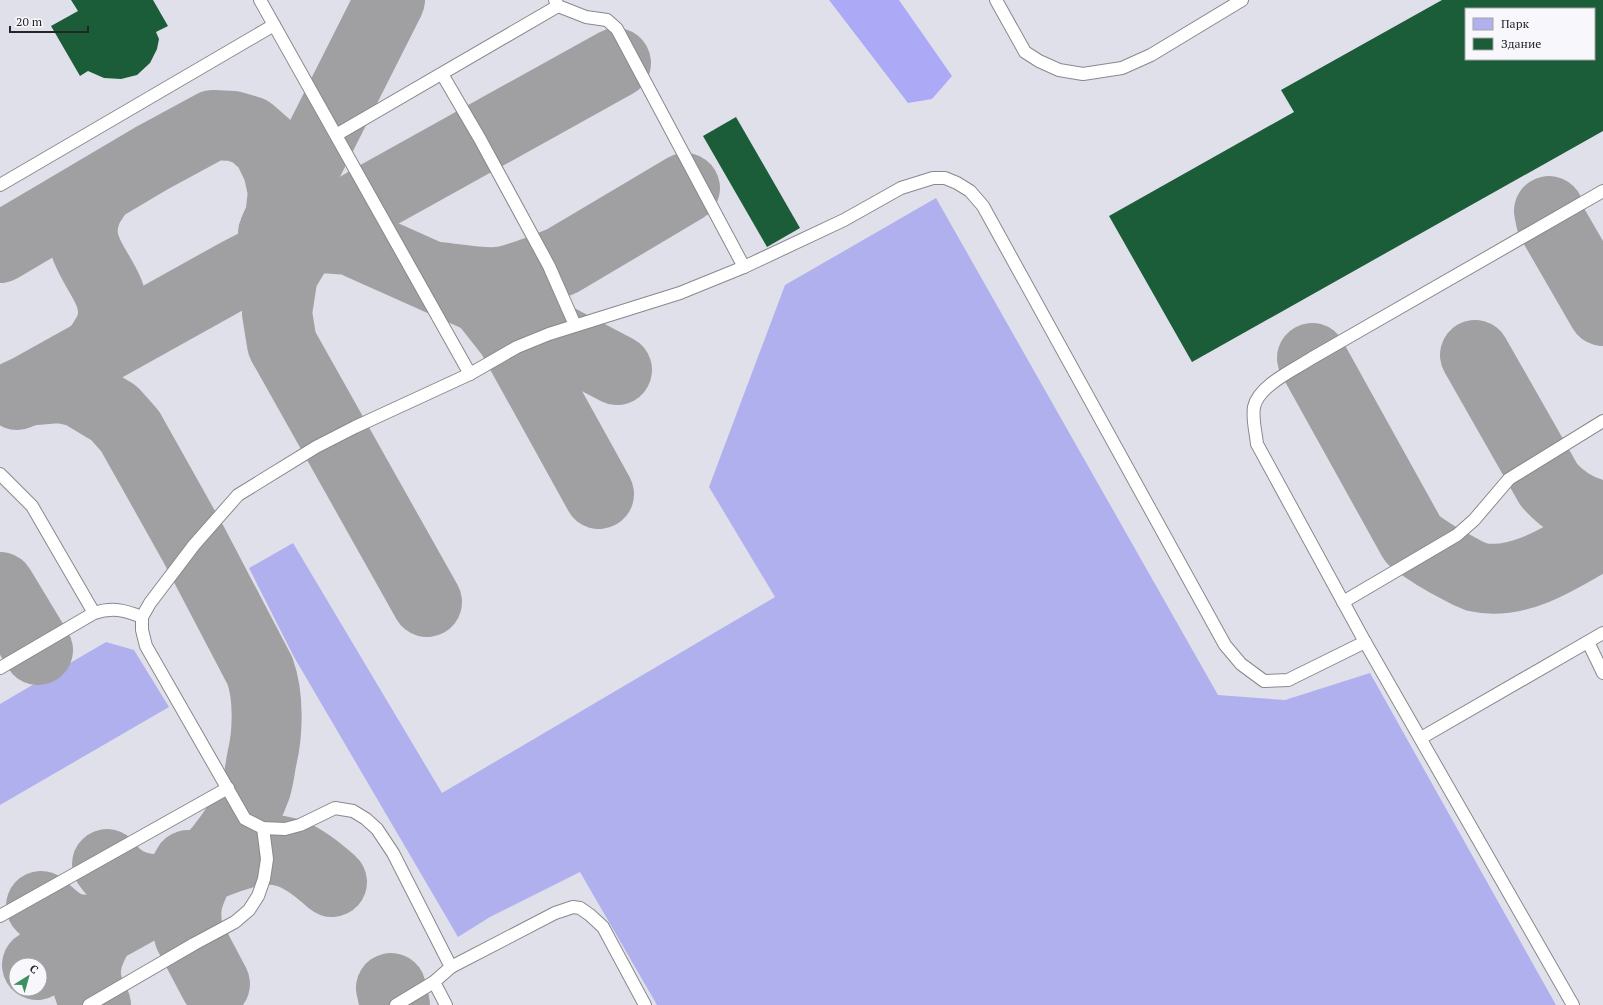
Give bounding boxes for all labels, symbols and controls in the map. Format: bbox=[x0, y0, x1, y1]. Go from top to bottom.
scale bar bbox=[10, 8, 88, 34]
legend bbox=[1465, 8, 1595, 60]
text: 20 m bbox=[16, 14, 43, 29]
text: Парк bbox=[1501, 16, 1529, 31]
text: Здание bbox=[1501, 36, 1541, 51]
north arrow bbox=[8, 957, 48, 997]
text: С bbox=[27, 961, 41, 977]

